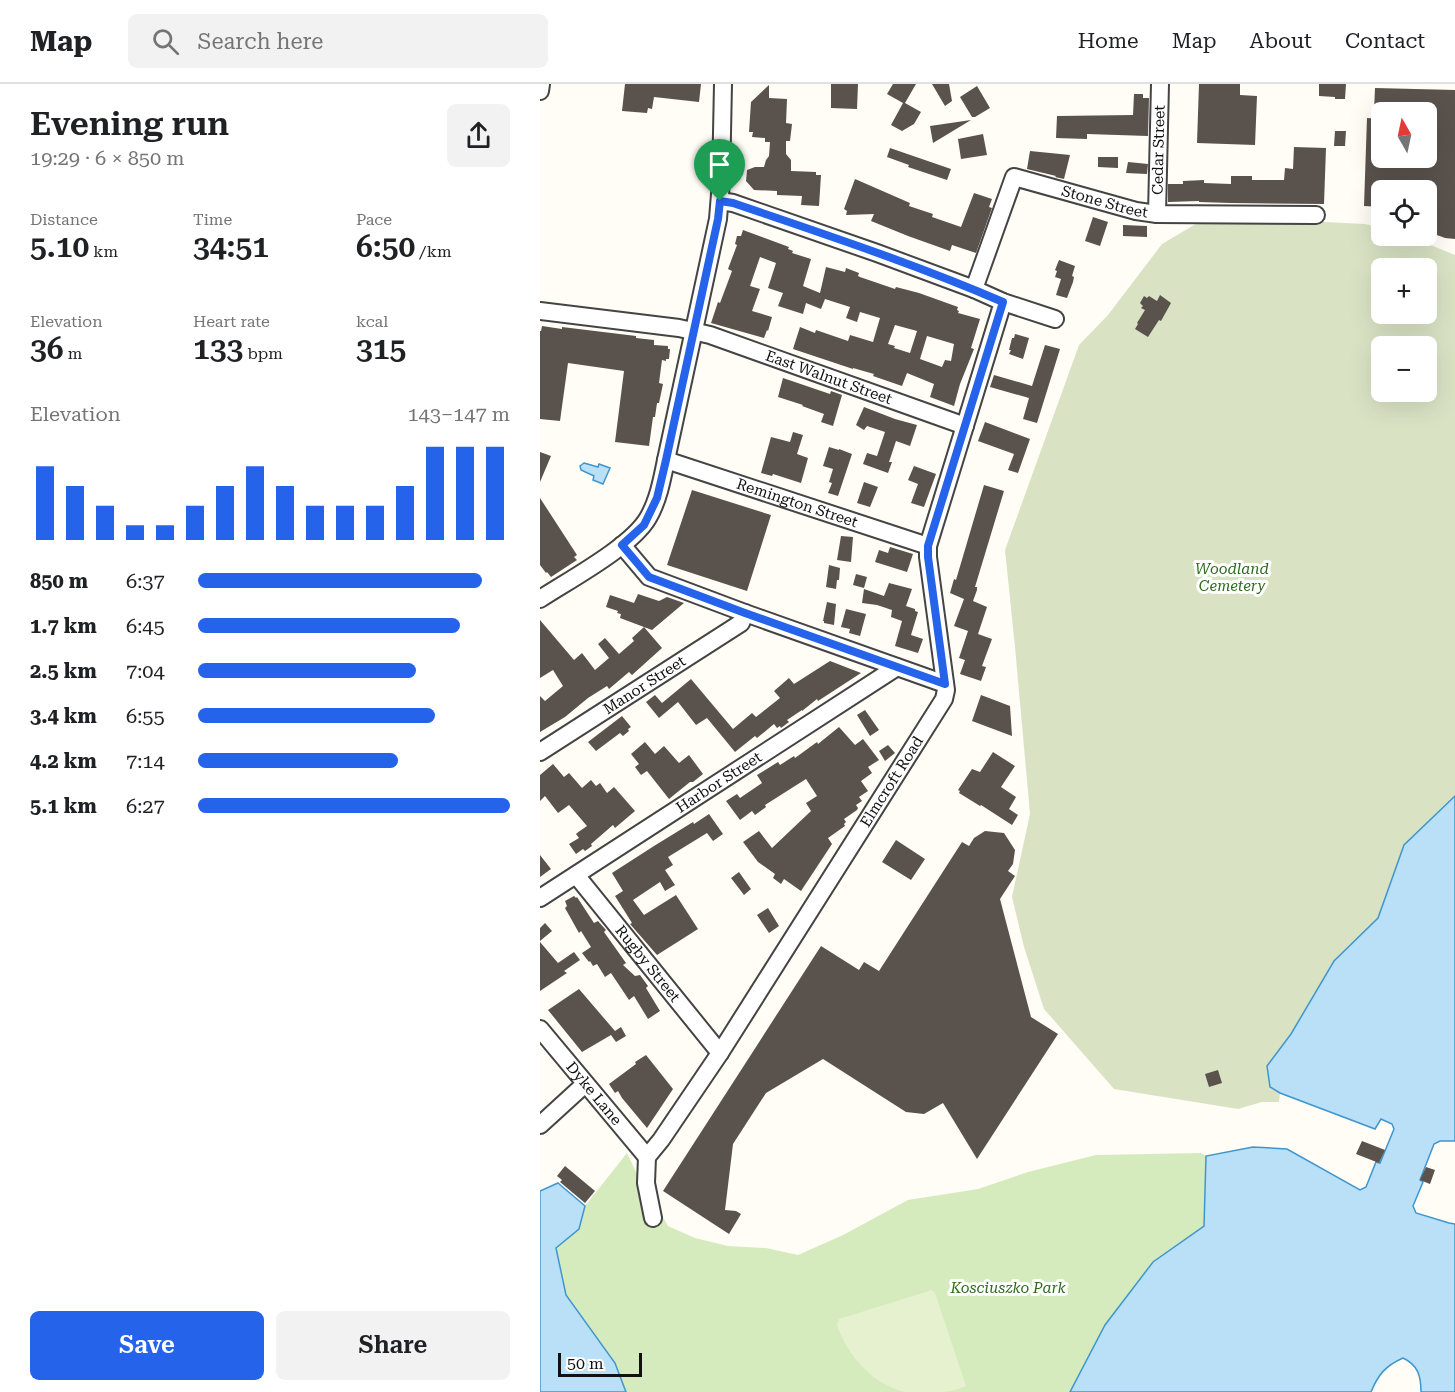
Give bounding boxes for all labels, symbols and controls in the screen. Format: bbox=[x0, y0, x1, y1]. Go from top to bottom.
search box bbox=[128, 14, 548, 68]
text: Map bbox=[30, 25, 92, 58]
icon: search bbox=[149, 25, 182, 58]
text: Search here bbox=[197, 29, 323, 54]
text: Home bbox=[1078, 29, 1139, 53]
text: Map bbox=[1172, 29, 1217, 53]
text: About bbox=[1250, 29, 1312, 53]
text: Contact bbox=[1345, 29, 1425, 53]
north arrow bbox=[1371, 102, 1437, 168]
map controls bbox=[1371, 102, 1437, 402]
text: Evening run bbox=[30, 104, 229, 143]
button: share bbox=[447, 104, 510, 167]
street label: Cedar Street bbox=[1148, 104, 1169, 195]
pin bbox=[694, 139, 745, 201]
text: 19:29 · 6 × 850 m bbox=[30, 146, 185, 170]
icon: arrive bbox=[703, 148, 736, 181]
button: locate bbox=[1371, 180, 1437, 246]
street label: Stone Street bbox=[1059, 182, 1149, 222]
text: Distance bbox=[30, 210, 98, 229]
text: Time bbox=[193, 210, 232, 229]
text: Pace bbox=[356, 210, 392, 229]
text: 5.10 bbox=[30, 229, 89, 264]
text: 34:51 bbox=[193, 229, 269, 264]
text: 6:50 bbox=[356, 229, 415, 264]
text: km bbox=[89, 242, 118, 261]
text: /km bbox=[415, 242, 452, 261]
button: + bbox=[1371, 258, 1437, 324]
text: Elevation bbox=[30, 312, 103, 331]
text: Heart rate bbox=[193, 312, 270, 331]
text: kcal bbox=[356, 312, 388, 331]
text: 36 bbox=[30, 331, 64, 366]
text: 133 bbox=[193, 331, 243, 366]
text: 315 bbox=[356, 331, 406, 366]
button: − bbox=[1371, 336, 1437, 402]
text: m bbox=[64, 344, 82, 363]
text: bpm bbox=[243, 344, 283, 363]
street label: East Walnut Street bbox=[763, 347, 895, 408]
text: Elevation bbox=[30, 402, 121, 426]
text: 143–147 m bbox=[407, 402, 510, 426]
street label: Remington Street bbox=[734, 475, 860, 531]
park label: Woodland Cemetery bbox=[1195, 560, 1269, 595]
text: 850 m bbox=[30, 569, 88, 593]
text: 6:37 bbox=[126, 569, 165, 593]
text: 1.7 km bbox=[30, 614, 97, 638]
text: 6:45 bbox=[126, 614, 165, 638]
street label: Manor Street bbox=[600, 652, 689, 718]
text: 2.5 km bbox=[30, 659, 97, 683]
text: 7:04 bbox=[126, 659, 165, 683]
text: 3.4 km bbox=[30, 704, 97, 728]
text: 6:55 bbox=[126, 704, 165, 728]
street label: Elmcroft Road bbox=[856, 733, 927, 830]
street label: Harbor Street bbox=[673, 748, 765, 817]
text: 4.2 km bbox=[30, 749, 97, 773]
text: 7:14 bbox=[126, 749, 165, 773]
text: 5.1 km bbox=[30, 794, 97, 818]
text: 6:27 bbox=[126, 794, 165, 818]
street label: Rugby Street bbox=[611, 922, 684, 1006]
street label: Dyke Lane bbox=[562, 1058, 626, 1129]
park label: Kosciuszko Park bbox=[949, 1279, 1066, 1297]
button: Save bbox=[30, 1311, 264, 1380]
button: Share bbox=[276, 1311, 510, 1380]
scale bar bbox=[558, 1350, 642, 1378]
text: 50 m bbox=[567, 1354, 604, 1373]

